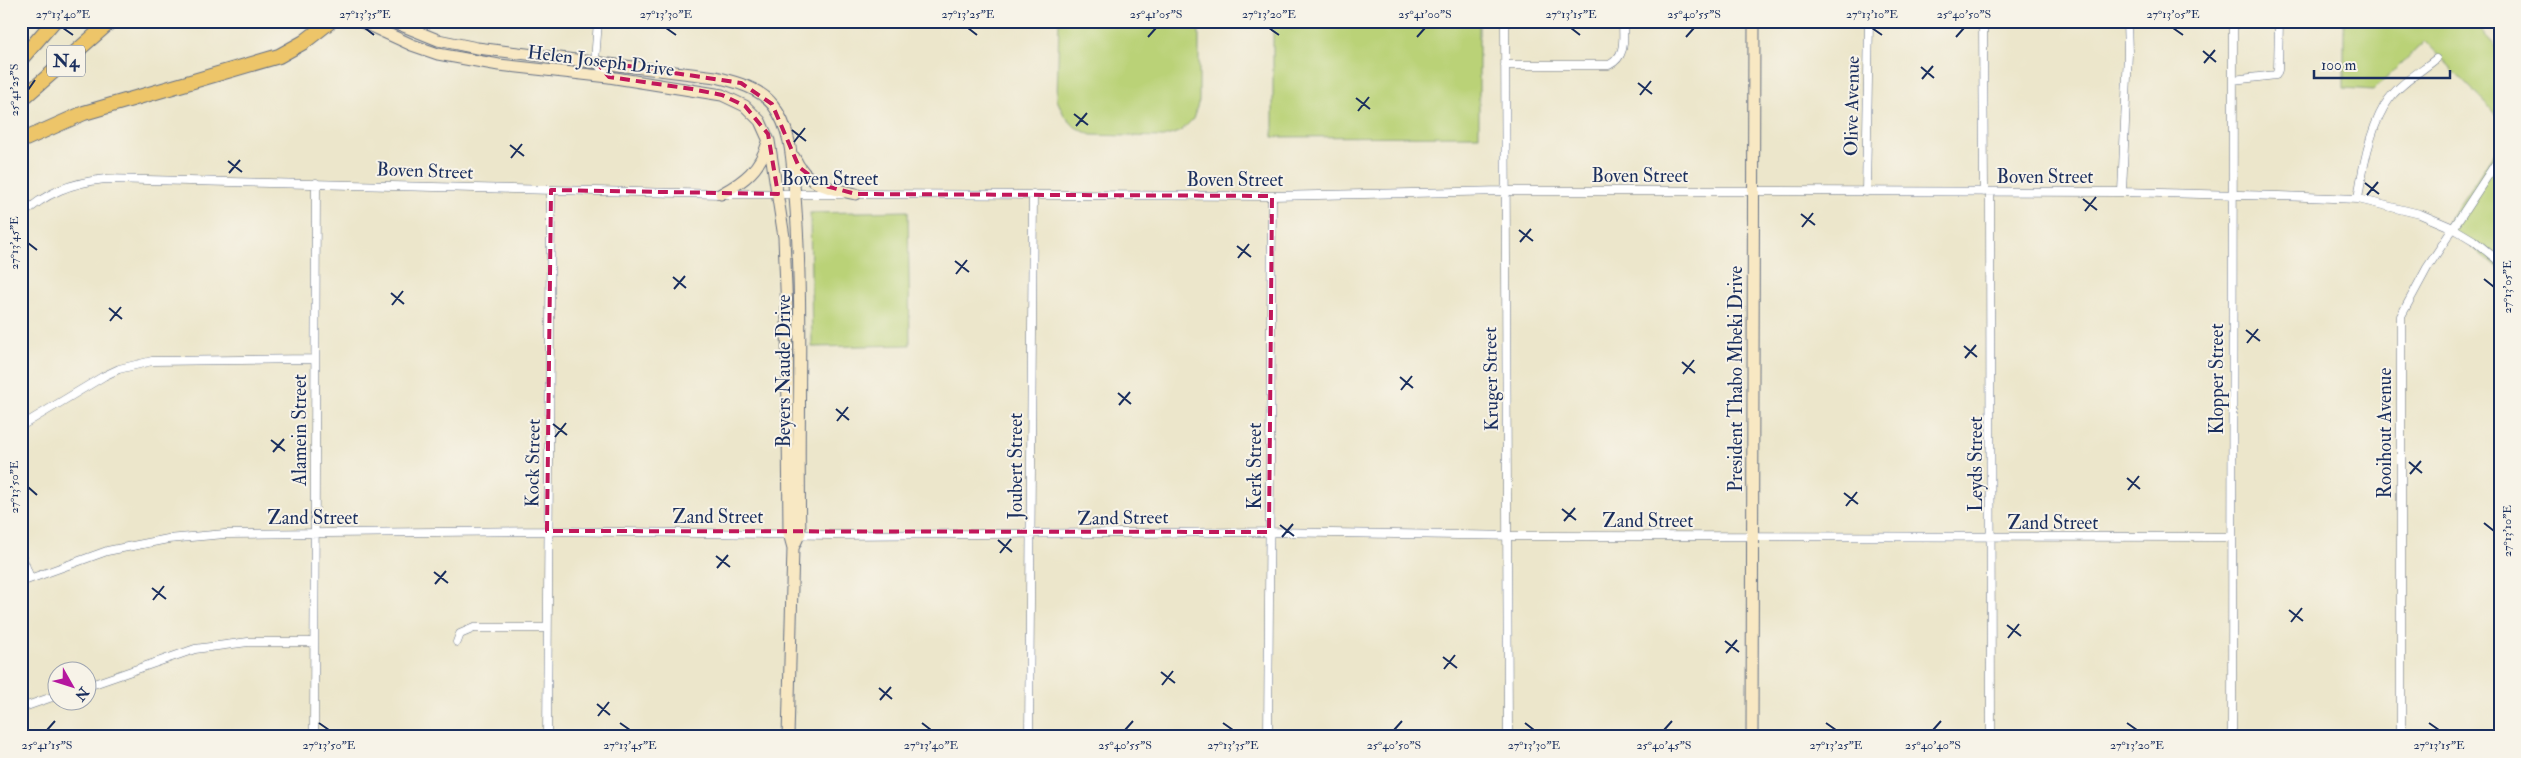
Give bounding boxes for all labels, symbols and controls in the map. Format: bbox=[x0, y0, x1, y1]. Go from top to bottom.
text: 27°13'40"E bbox=[36, 7, 90, 22]
text: 27°13'35"E bbox=[339, 7, 391, 22]
text: 27°13'30"E bbox=[640, 7, 693, 22]
text: 27°13'25"E bbox=[942, 7, 995, 22]
text: 25°41'05"S bbox=[1130, 7, 1182, 22]
text: 27°13'20"E bbox=[1242, 7, 1296, 22]
text: 25°41'00"S bbox=[1398, 7, 1452, 22]
text: 27°13'15"E bbox=[1545, 7, 1597, 22]
text: 25°40'55"S bbox=[1667, 7, 1721, 22]
text: 27°13'10"E bbox=[1846, 7, 1898, 22]
text: 25°40'50"S bbox=[1937, 7, 1991, 22]
text: 27°13'05"E bbox=[2146, 7, 2200, 22]
street label: Helen Joseph Drive bbox=[526, 40, 676, 83]
road number: N4 bbox=[47, 46, 85, 76]
scale bar bbox=[2314, 48, 2450, 80]
street label: Olive Avenue bbox=[1839, 56, 1865, 156]
text: 100 m bbox=[2321, 56, 2357, 75]
text: 25°41'25"S bbox=[7, 64, 22, 116]
street label: Boven Street bbox=[376, 157, 474, 185]
street label: Boven Street bbox=[1592, 164, 1689, 188]
street label: Boven Street bbox=[1997, 165, 2094, 189]
street label: Boven Street bbox=[782, 167, 879, 191]
street label: Boven Street bbox=[1187, 168, 1284, 192]
text: 27°13'45"E bbox=[7, 216, 22, 270]
text: 27°13'05"E bbox=[2500, 260, 2515, 314]
street label: President Thabo Mbeki Drive bbox=[1724, 266, 1748, 492]
street label: Beyers Naude Drive bbox=[772, 294, 796, 448]
street label: Klopper Street bbox=[2205, 323, 2230, 435]
street label: Kruger Street bbox=[1478, 327, 1504, 431]
street label: Rooihout Avenue bbox=[2373, 368, 2397, 498]
street label: Alamein Street bbox=[288, 374, 312, 487]
street label: Joubert Street bbox=[1004, 413, 1028, 520]
street label: Leyds Street bbox=[1964, 416, 1988, 512]
street label: Kock Street bbox=[520, 418, 546, 508]
street label: Kerk Street bbox=[1243, 423, 1267, 509]
text: 27°13'50"E bbox=[7, 460, 22, 513]
street label: Zand Street bbox=[673, 505, 763, 529]
street label: Zand Street bbox=[1077, 505, 1169, 531]
text: 27°13'10"E bbox=[2500, 505, 2515, 557]
street label: Zand Street bbox=[268, 506, 358, 530]
street label: Zand Street bbox=[1603, 509, 1693, 533]
street label: Zand Street bbox=[2008, 511, 2098, 535]
north arrow bbox=[48, 660, 98, 710]
text: N bbox=[71, 683, 93, 704]
text: 25°41'15"S bbox=[22, 738, 72, 753]
text: 27°13'50"E bbox=[303, 738, 356, 753]
text: 27°13'45"E bbox=[603, 738, 657, 753]
text: 27°13'40"E bbox=[904, 738, 958, 753]
text: 25°40'55"S bbox=[1098, 738, 1152, 753]
text: 27°13'35"E bbox=[1207, 738, 1259, 753]
text: 25°40'50"S bbox=[1367, 738, 1421, 753]
text: 27°13'30"E bbox=[1508, 738, 1561, 753]
text: 25°40'45"S bbox=[1637, 738, 1691, 753]
text: 27°13'25"E bbox=[1810, 738, 1863, 753]
text: 25°40'40"S bbox=[1905, 738, 1961, 753]
text: 27°13'20"E bbox=[2110, 738, 2164, 753]
text: 27°13'15"E bbox=[2413, 738, 2465, 753]

